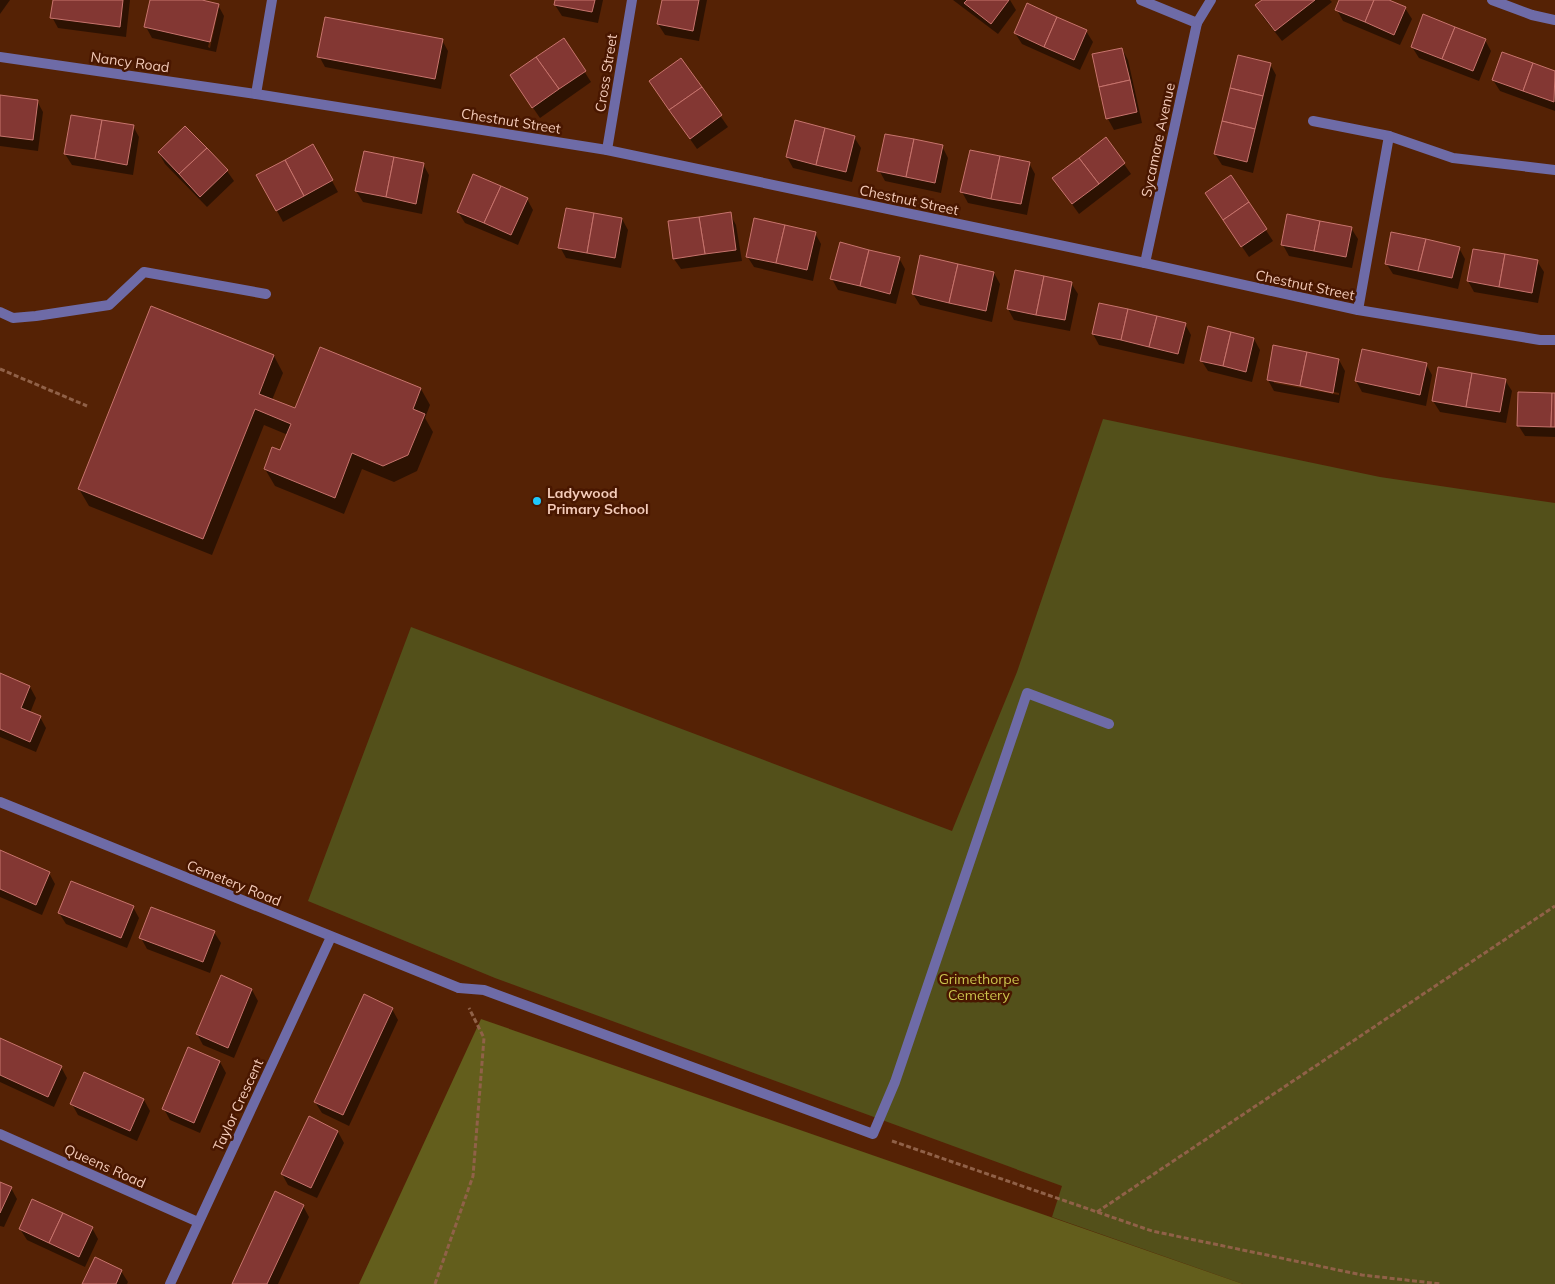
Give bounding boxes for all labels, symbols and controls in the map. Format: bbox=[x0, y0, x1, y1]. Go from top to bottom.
street label: Cross Street bbox=[591, 33, 621, 113]
street label: Nancy Road bbox=[89, 48, 171, 76]
street label: Sycamore Avenue bbox=[1137, 81, 1179, 199]
street label: Chestnut Street bbox=[460, 104, 562, 138]
street label: Chestnut Street bbox=[858, 181, 960, 219]
street label: Chestnut Street bbox=[1254, 266, 1356, 304]
place label: Ladywood Primary School bbox=[547, 484, 649, 518]
marker: Ladywood Primary School bbox=[531, 495, 543, 507]
street label: Cemetery Road bbox=[184, 856, 284, 910]
park label: Grimethorpe Cemetery bbox=[939, 970, 1019, 1004]
street label: Taylor Crescent bbox=[209, 1056, 267, 1154]
street label: Queens Road bbox=[61, 1140, 149, 1192]

